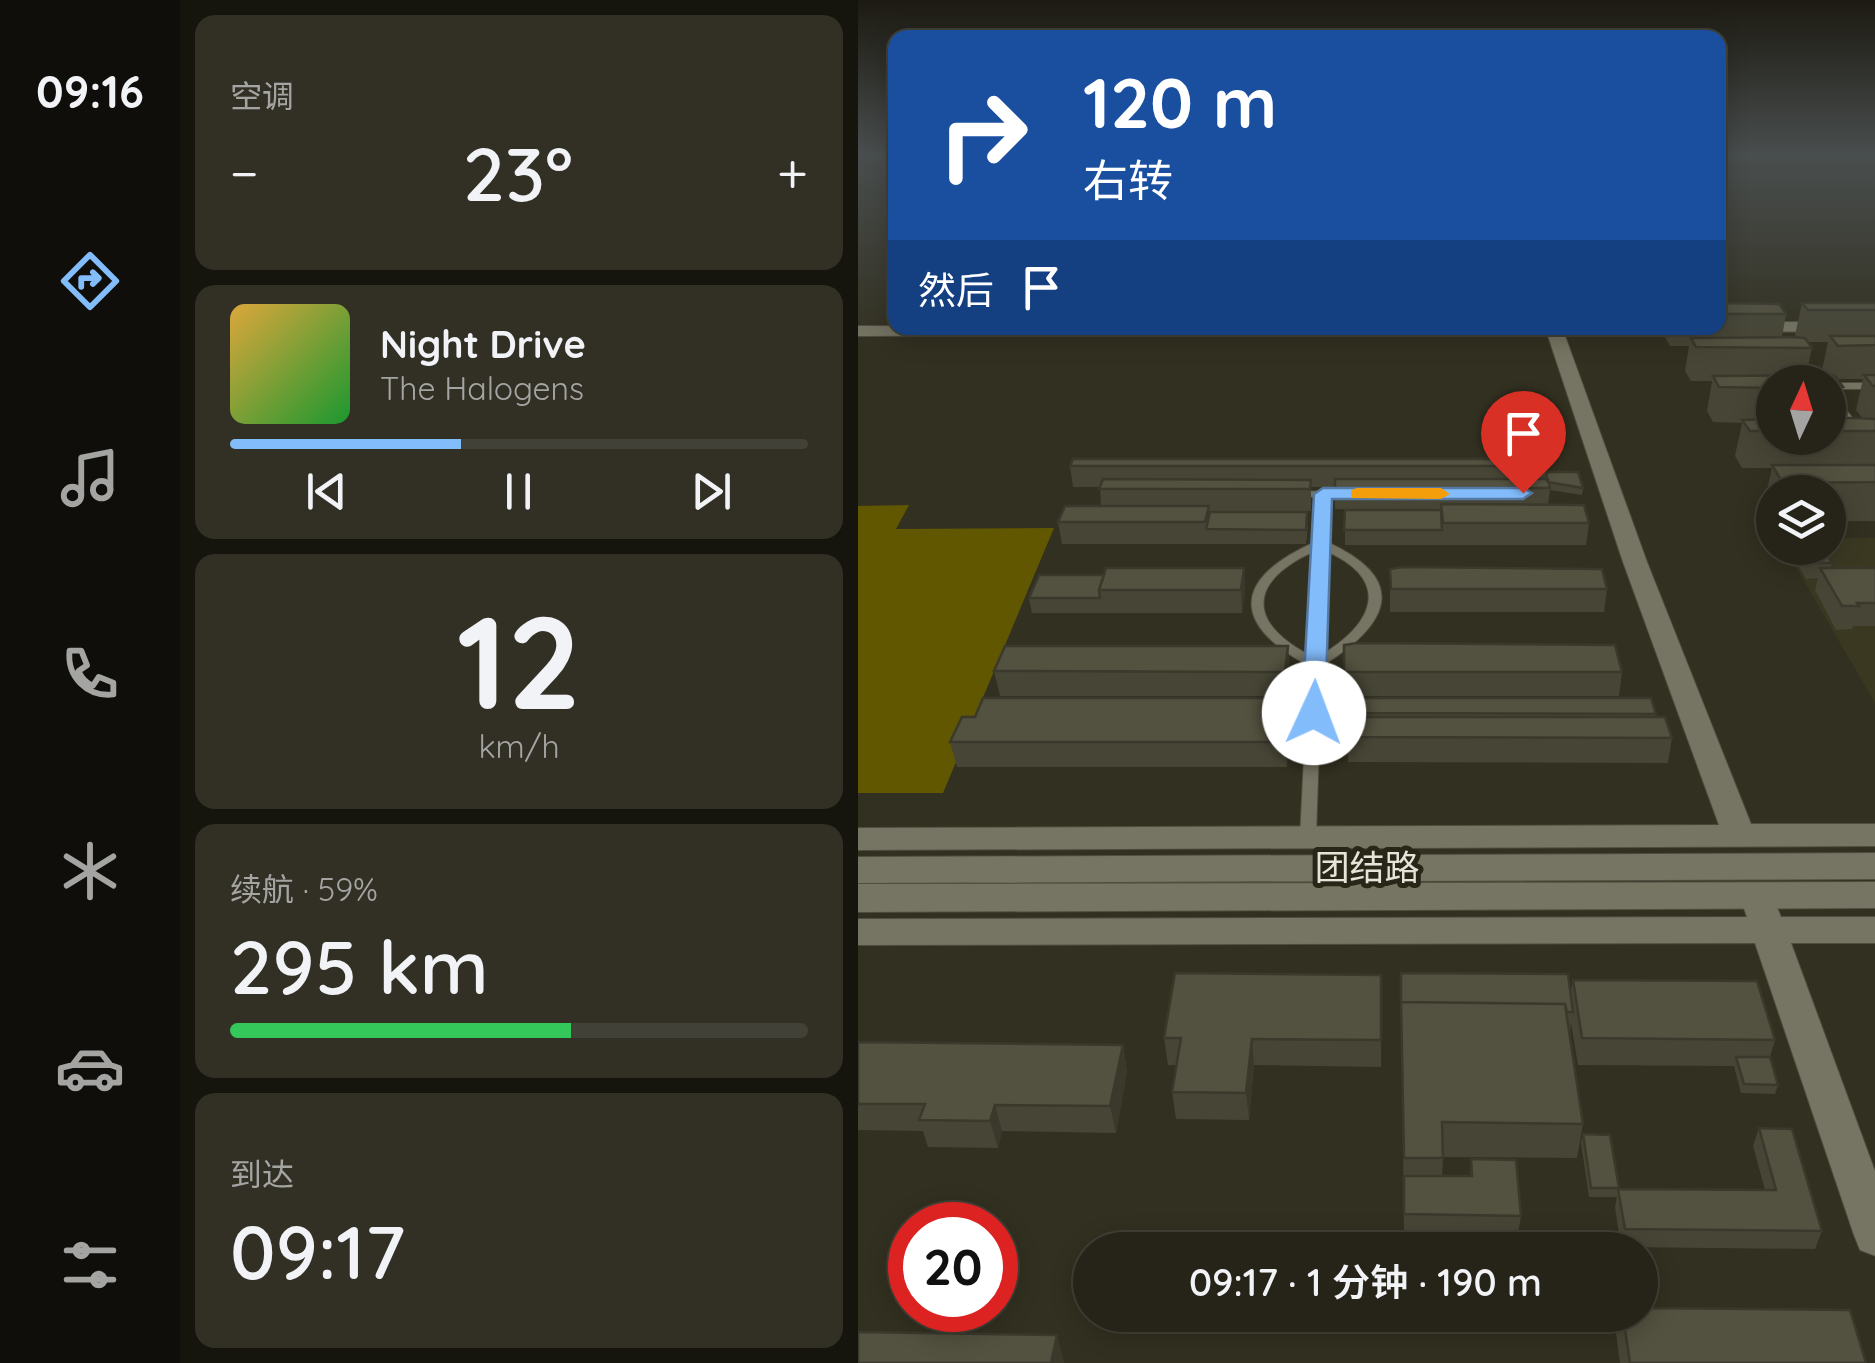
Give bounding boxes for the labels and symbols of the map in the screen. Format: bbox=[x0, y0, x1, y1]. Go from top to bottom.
north arrow bbox=[1756, 365, 1846, 455]
pin bbox=[1481, 391, 1566, 494]
position arrow bbox=[1262, 661, 1366, 765]
street label: 团结路 bbox=[1314, 845, 1420, 889]
speed limit sign: 20 bbox=[888, 1202, 1018, 1332]

